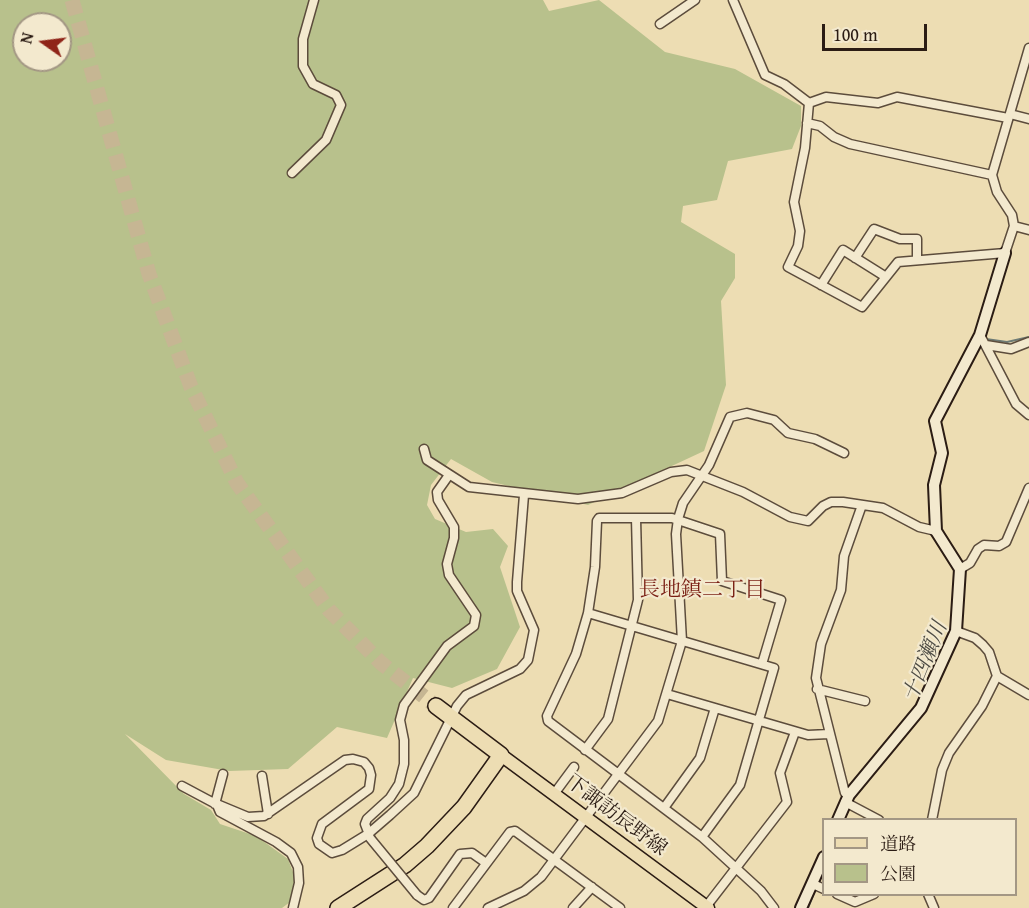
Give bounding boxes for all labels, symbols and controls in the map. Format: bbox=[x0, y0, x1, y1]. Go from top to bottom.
north arrow bbox=[12, 12, 72, 72]
scale bar bbox=[825, 12, 930, 50]
text: 100 m bbox=[833, 21, 878, 48]
text: N bbox=[14, 30, 39, 46]
district label: 長地鎮二丁目 bbox=[639, 578, 765, 604]
water label: 十四瀬川 bbox=[899, 618, 953, 706]
street label: 下諏訪辰野線 bbox=[561, 770, 671, 862]
legend bbox=[822, 818, 1017, 896]
text: 道路 bbox=[880, 830, 916, 857]
text: 公園 bbox=[880, 860, 916, 887]

